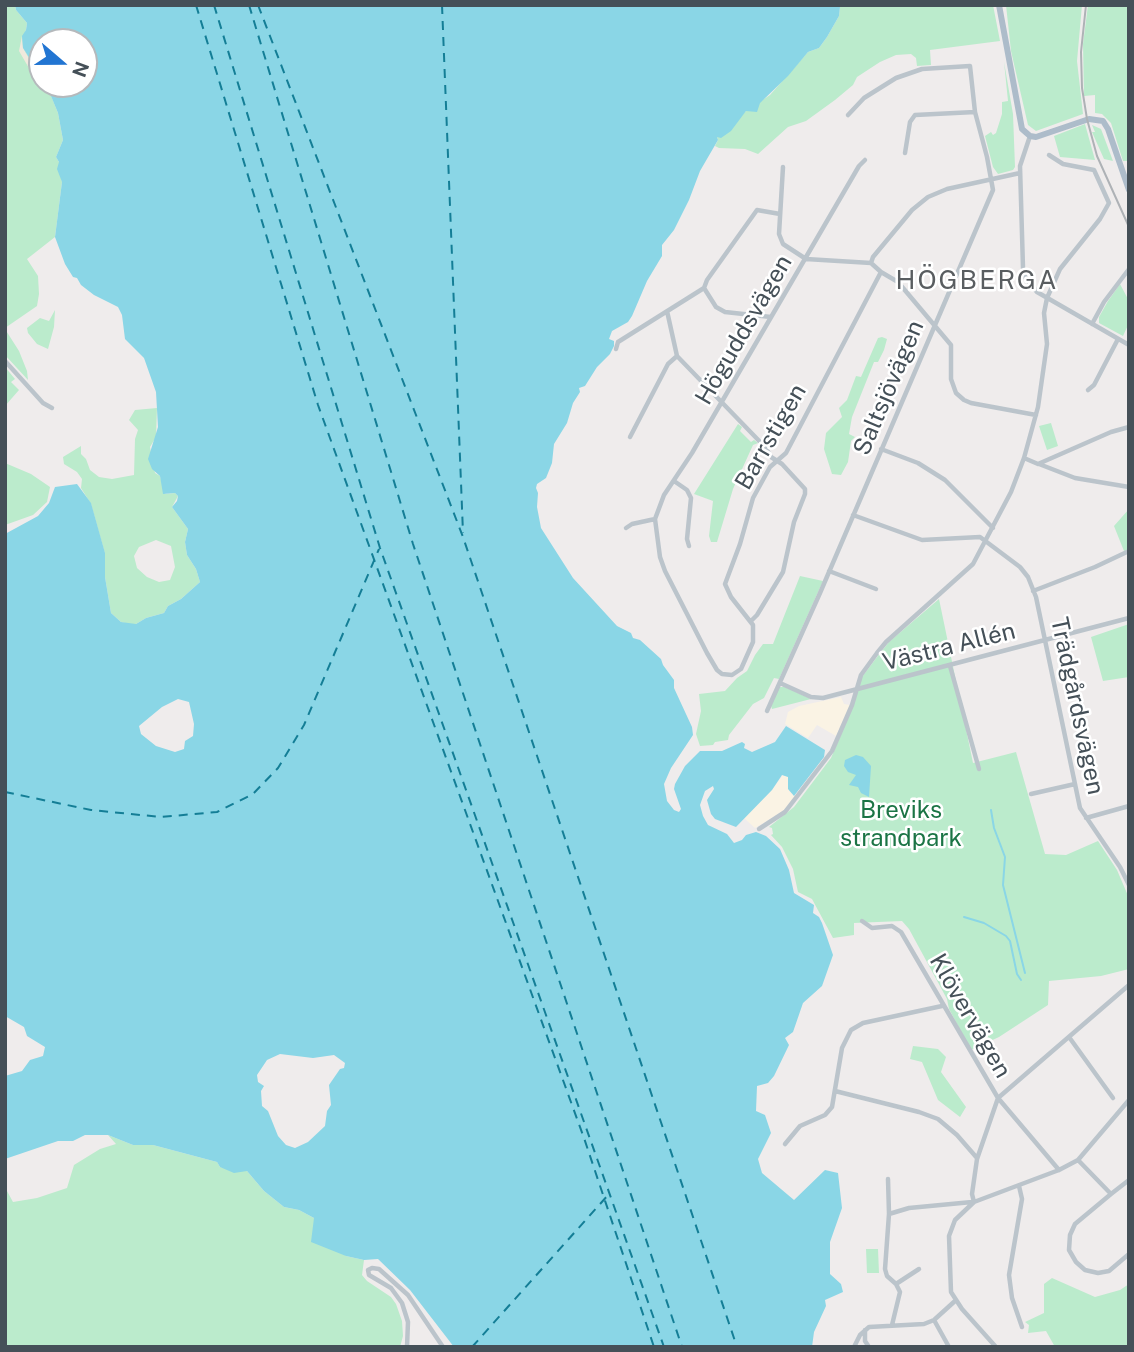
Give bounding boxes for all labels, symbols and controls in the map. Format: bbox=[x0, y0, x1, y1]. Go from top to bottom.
north arrow bbox=[28, 28, 98, 98]
text: N bbox=[68, 59, 94, 80]
street label: Höguddsvägen bbox=[690, 250, 798, 410]
district label: HÖGBERGA bbox=[897, 265, 1057, 297]
street label: Saltsjövägen bbox=[848, 316, 930, 460]
street label: Barrstigen bbox=[729, 379, 813, 495]
street label: Trädgårdsvägen bbox=[1044, 615, 1110, 797]
street label: Västra Allén bbox=[880, 617, 1018, 677]
park label: Breviks strandpark bbox=[840, 797, 962, 853]
street label: Klövervägen bbox=[923, 949, 1017, 1083]

